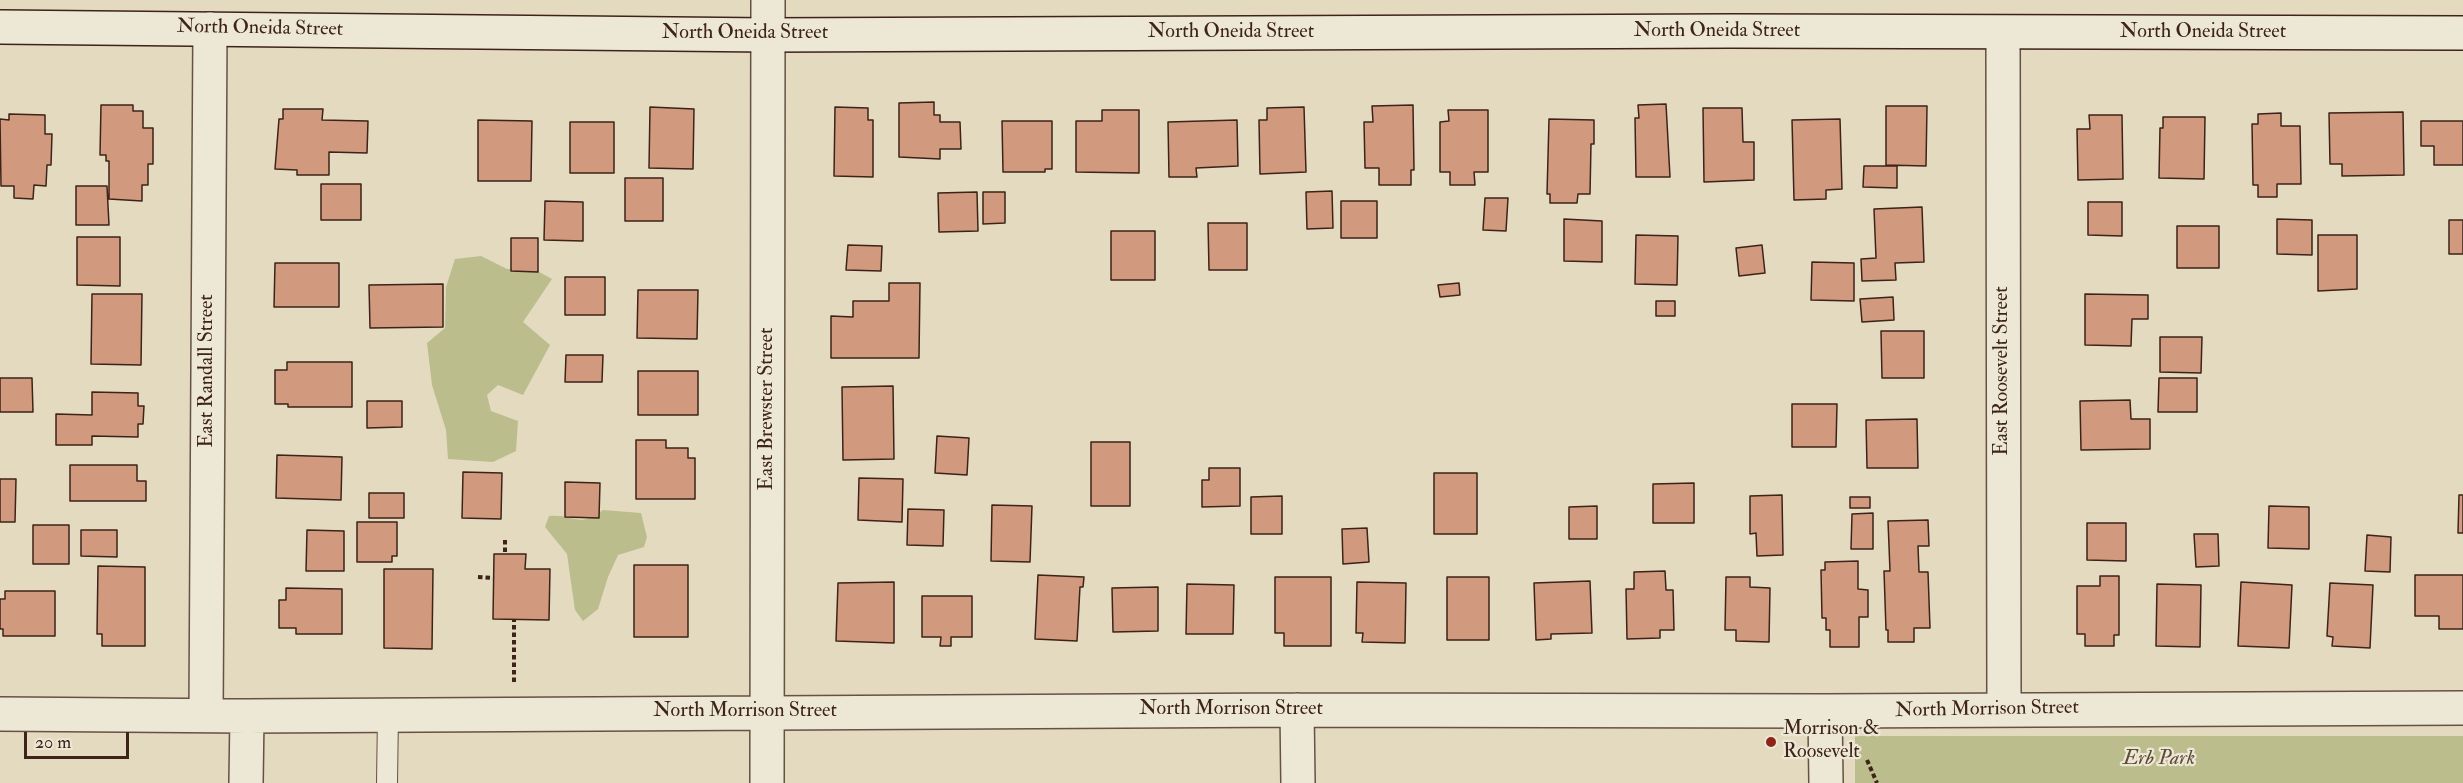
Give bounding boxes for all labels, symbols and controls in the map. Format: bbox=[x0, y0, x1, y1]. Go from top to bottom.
street label: North Oneida Street bbox=[177, 16, 343, 42]
street label: North Oneida Street bbox=[1634, 20, 1800, 44]
street label: North Oneida Street bbox=[1148, 21, 1314, 45]
street label: North Oneida Street bbox=[2120, 21, 2286, 45]
street label: North Oneida Street bbox=[662, 22, 828, 46]
street label: East Roosevelt Street bbox=[1991, 286, 2015, 456]
street label: East Randall Street bbox=[196, 294, 220, 448]
street label: East Brewster Street bbox=[756, 328, 780, 490]
street label: North Morrison Street bbox=[1895, 696, 2079, 724]
street label: North Morrison Street bbox=[1139, 698, 1323, 722]
street label: North Morrison Street bbox=[653, 700, 837, 724]
place label: Morrison & Roosevelt bbox=[1783, 718, 1880, 765]
scale bar bbox=[27, 720, 132, 758]
text: 20 m bbox=[35, 731, 71, 754]
marker: Morrison & Roosevelt bbox=[1764, 735, 1778, 749]
park label: Erb Park bbox=[2123, 748, 2195, 772]

